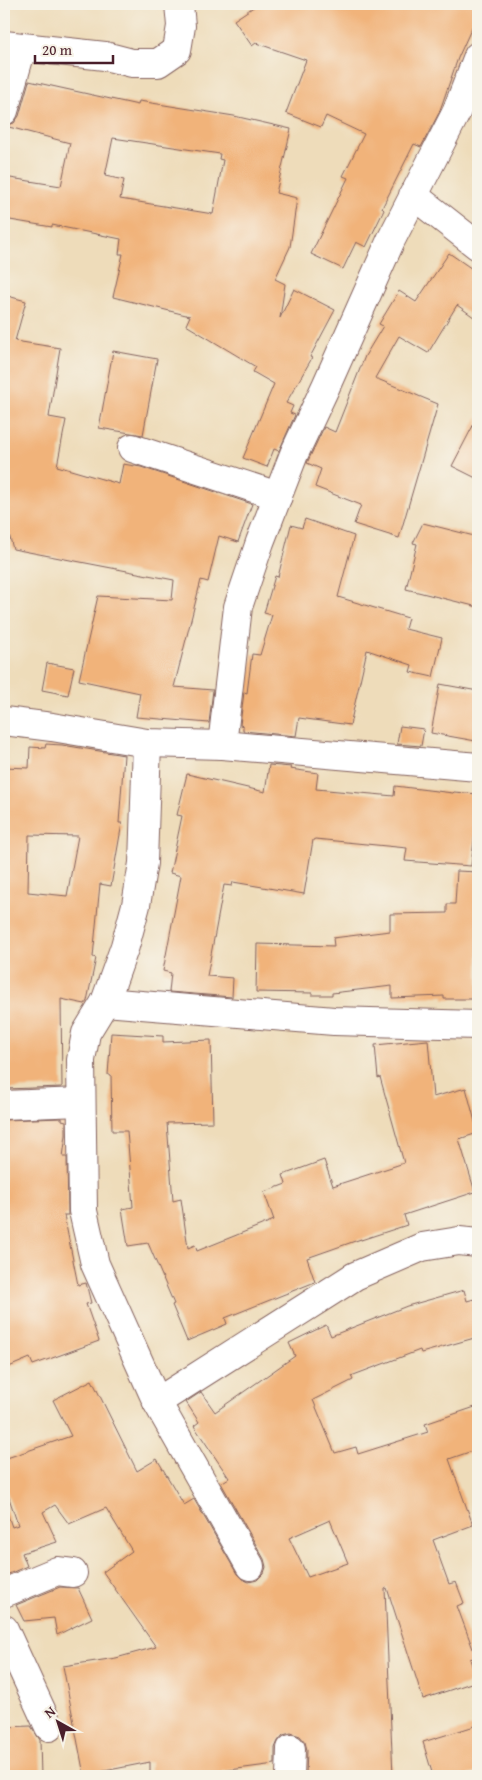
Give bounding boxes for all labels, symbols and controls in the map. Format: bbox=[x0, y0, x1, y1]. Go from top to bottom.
scale bar bbox=[35, 32, 112, 64]
text: 20 m bbox=[42, 39, 73, 60]
north arrow bbox=[32, 1698, 82, 1748]
text: N bbox=[40, 1701, 60, 1723]

